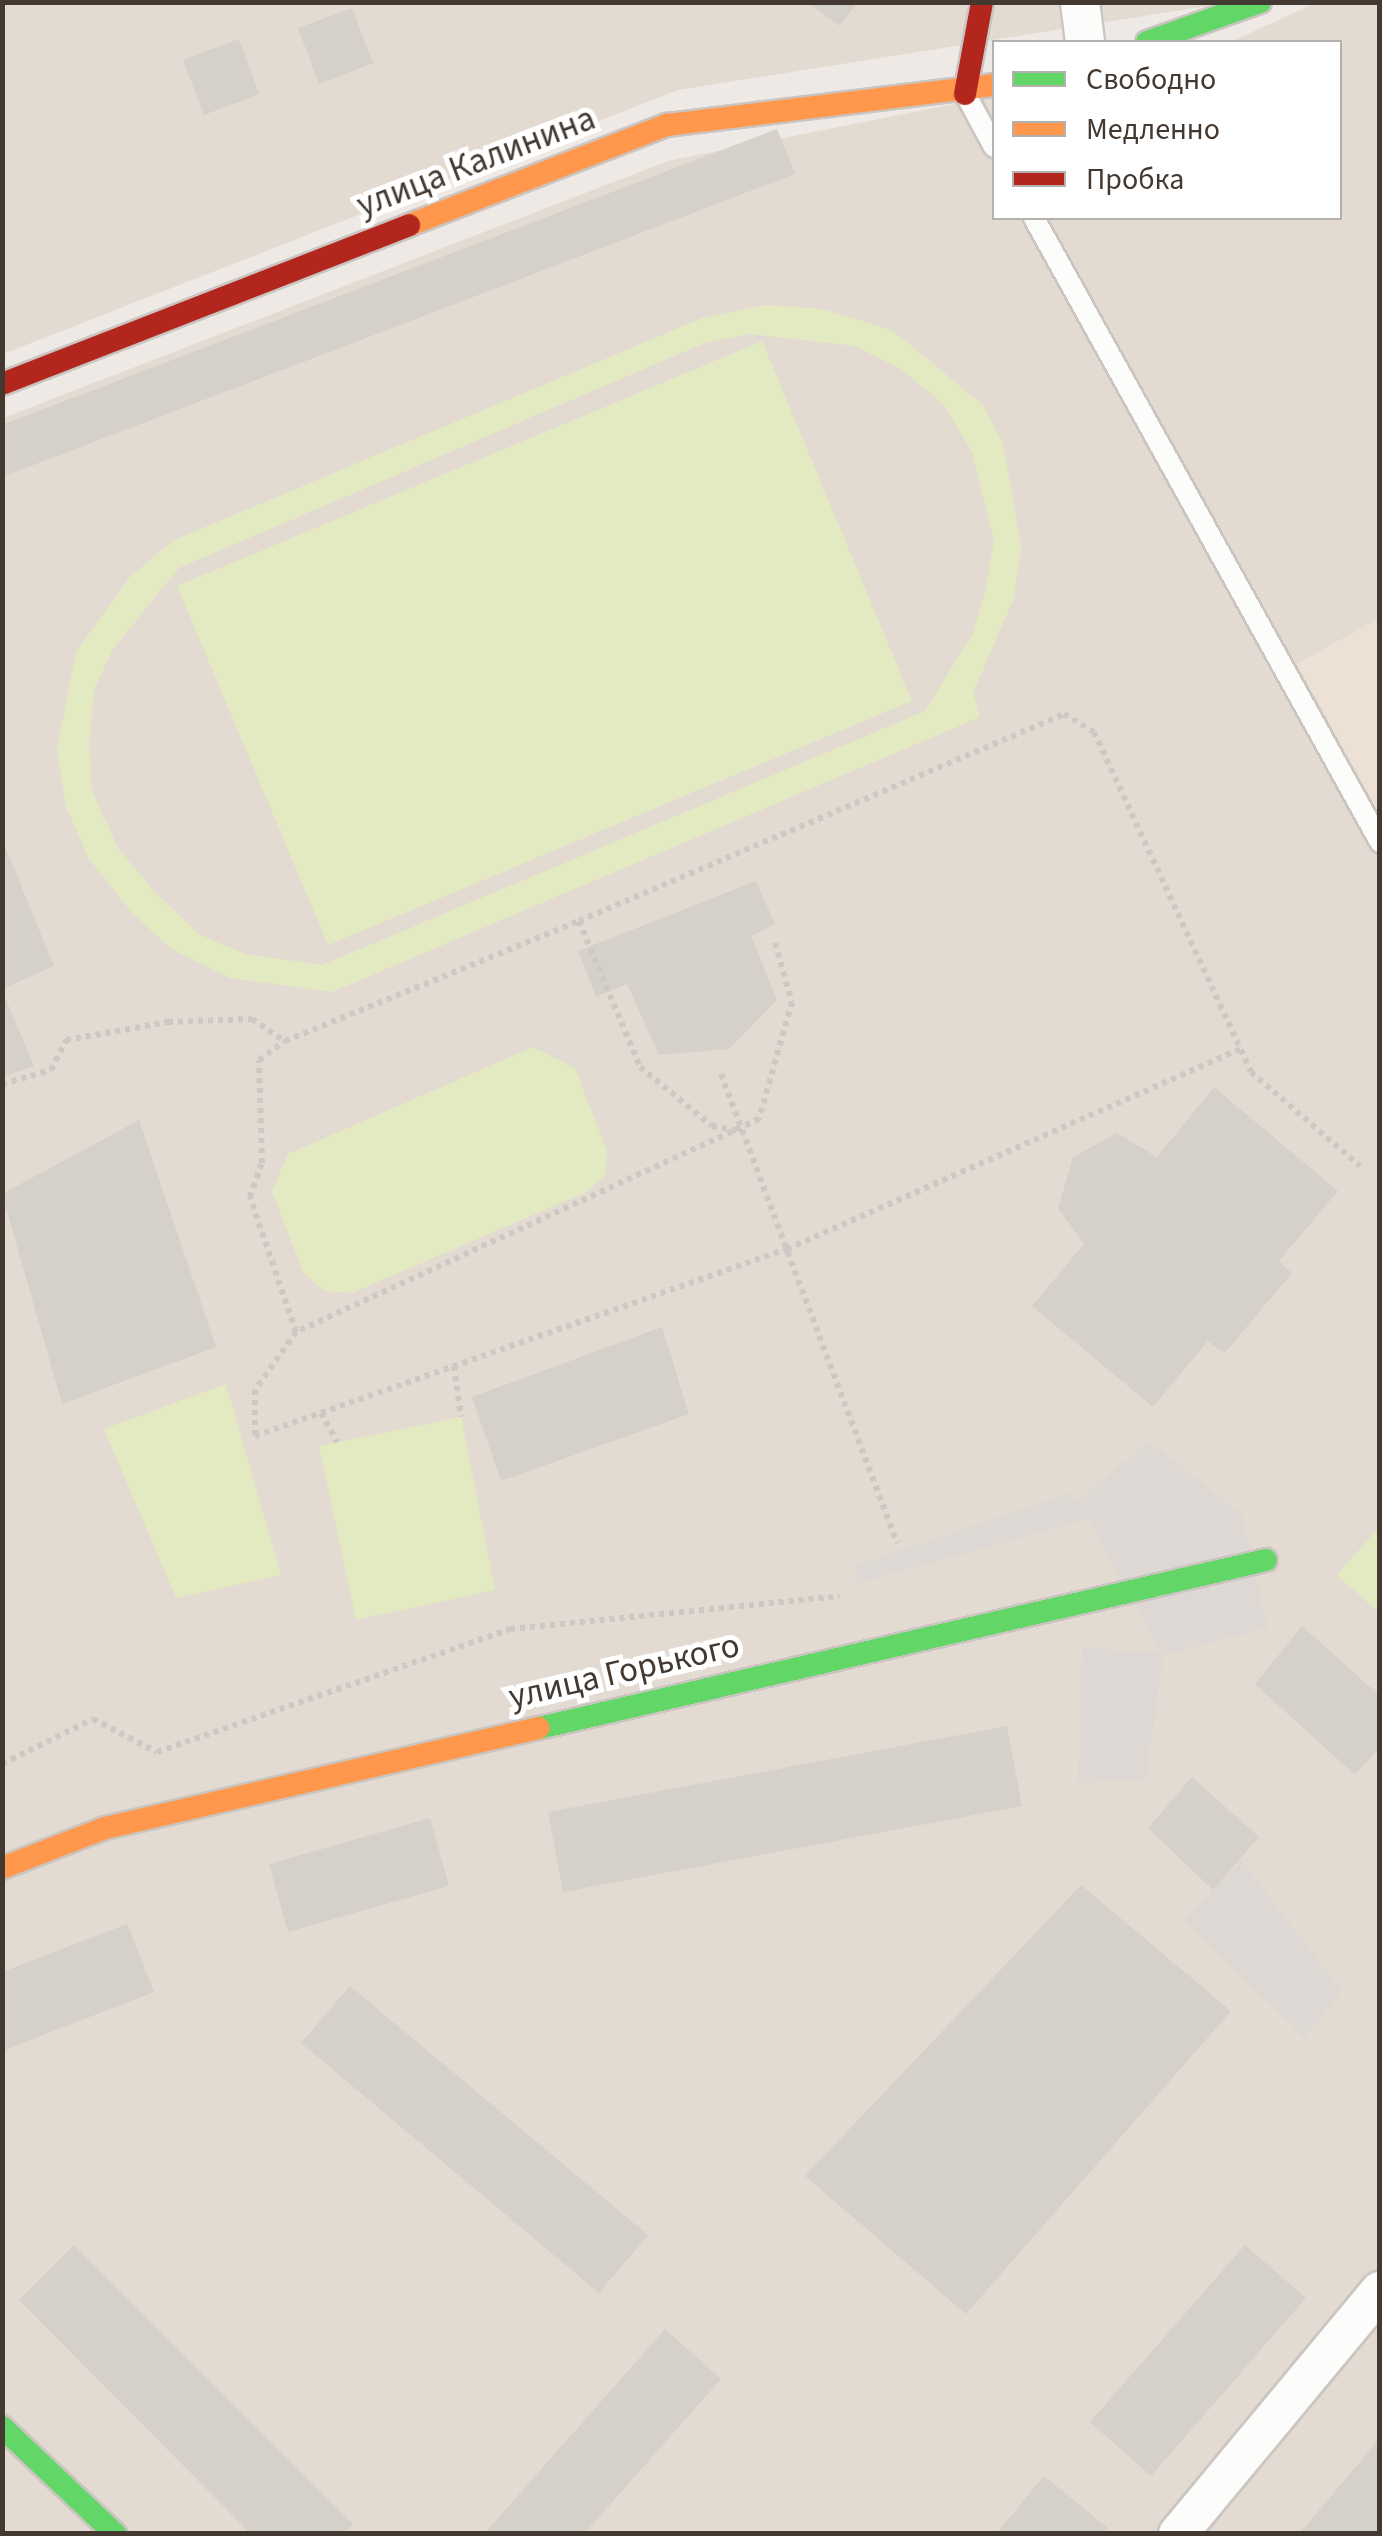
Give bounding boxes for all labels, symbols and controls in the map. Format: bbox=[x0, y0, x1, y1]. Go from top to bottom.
legend bbox=[992, 40, 1342, 220]
text: Свободно bbox=[1086, 58, 1216, 101]
street label: улица Калинина bbox=[351, 97, 601, 227]
text: Медленно bbox=[1086, 108, 1220, 151]
text: Пробка bbox=[1086, 158, 1184, 201]
street label: улица Горького bbox=[504, 1624, 744, 1718]

